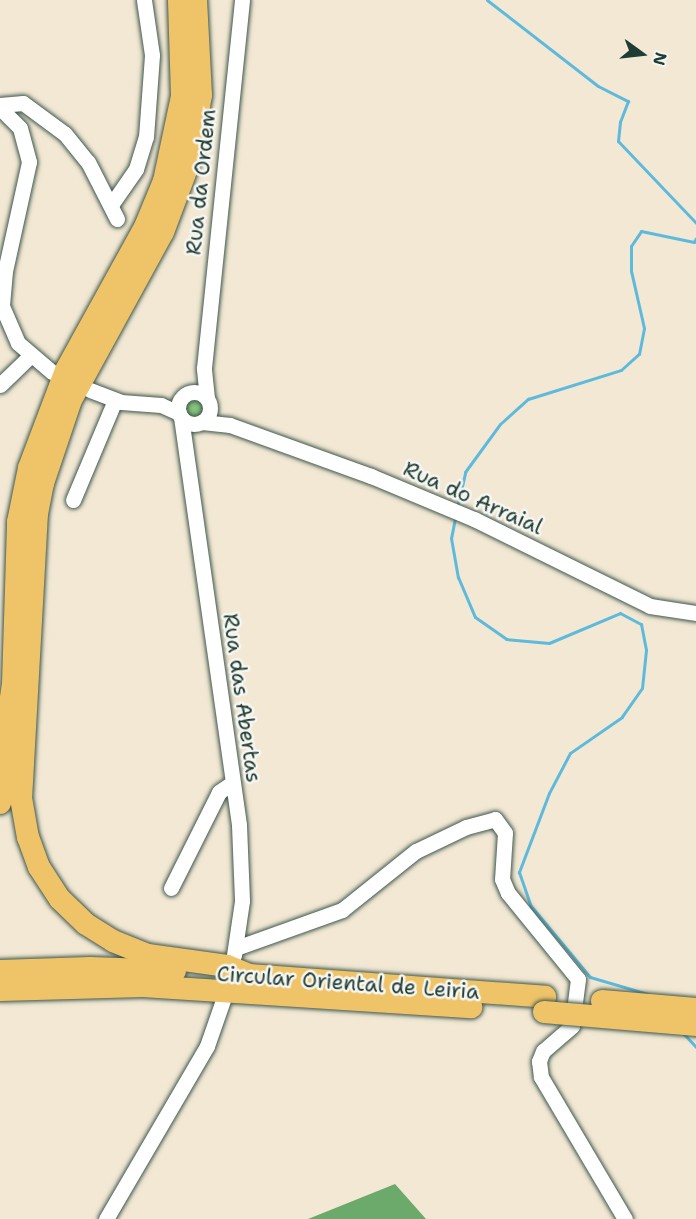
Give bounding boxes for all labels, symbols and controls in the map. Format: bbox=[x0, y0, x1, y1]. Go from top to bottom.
north arrow bbox=[612, 24, 672, 84]
text: N bbox=[648, 50, 672, 68]
street label: Rua da Ordem bbox=[181, 108, 221, 256]
street label: Rua do Arraial bbox=[399, 456, 547, 540]
street label: Rua das Abertas bbox=[218, 612, 266, 784]
street label: Circular Oriental de Leiria bbox=[216, 961, 480, 1005]

